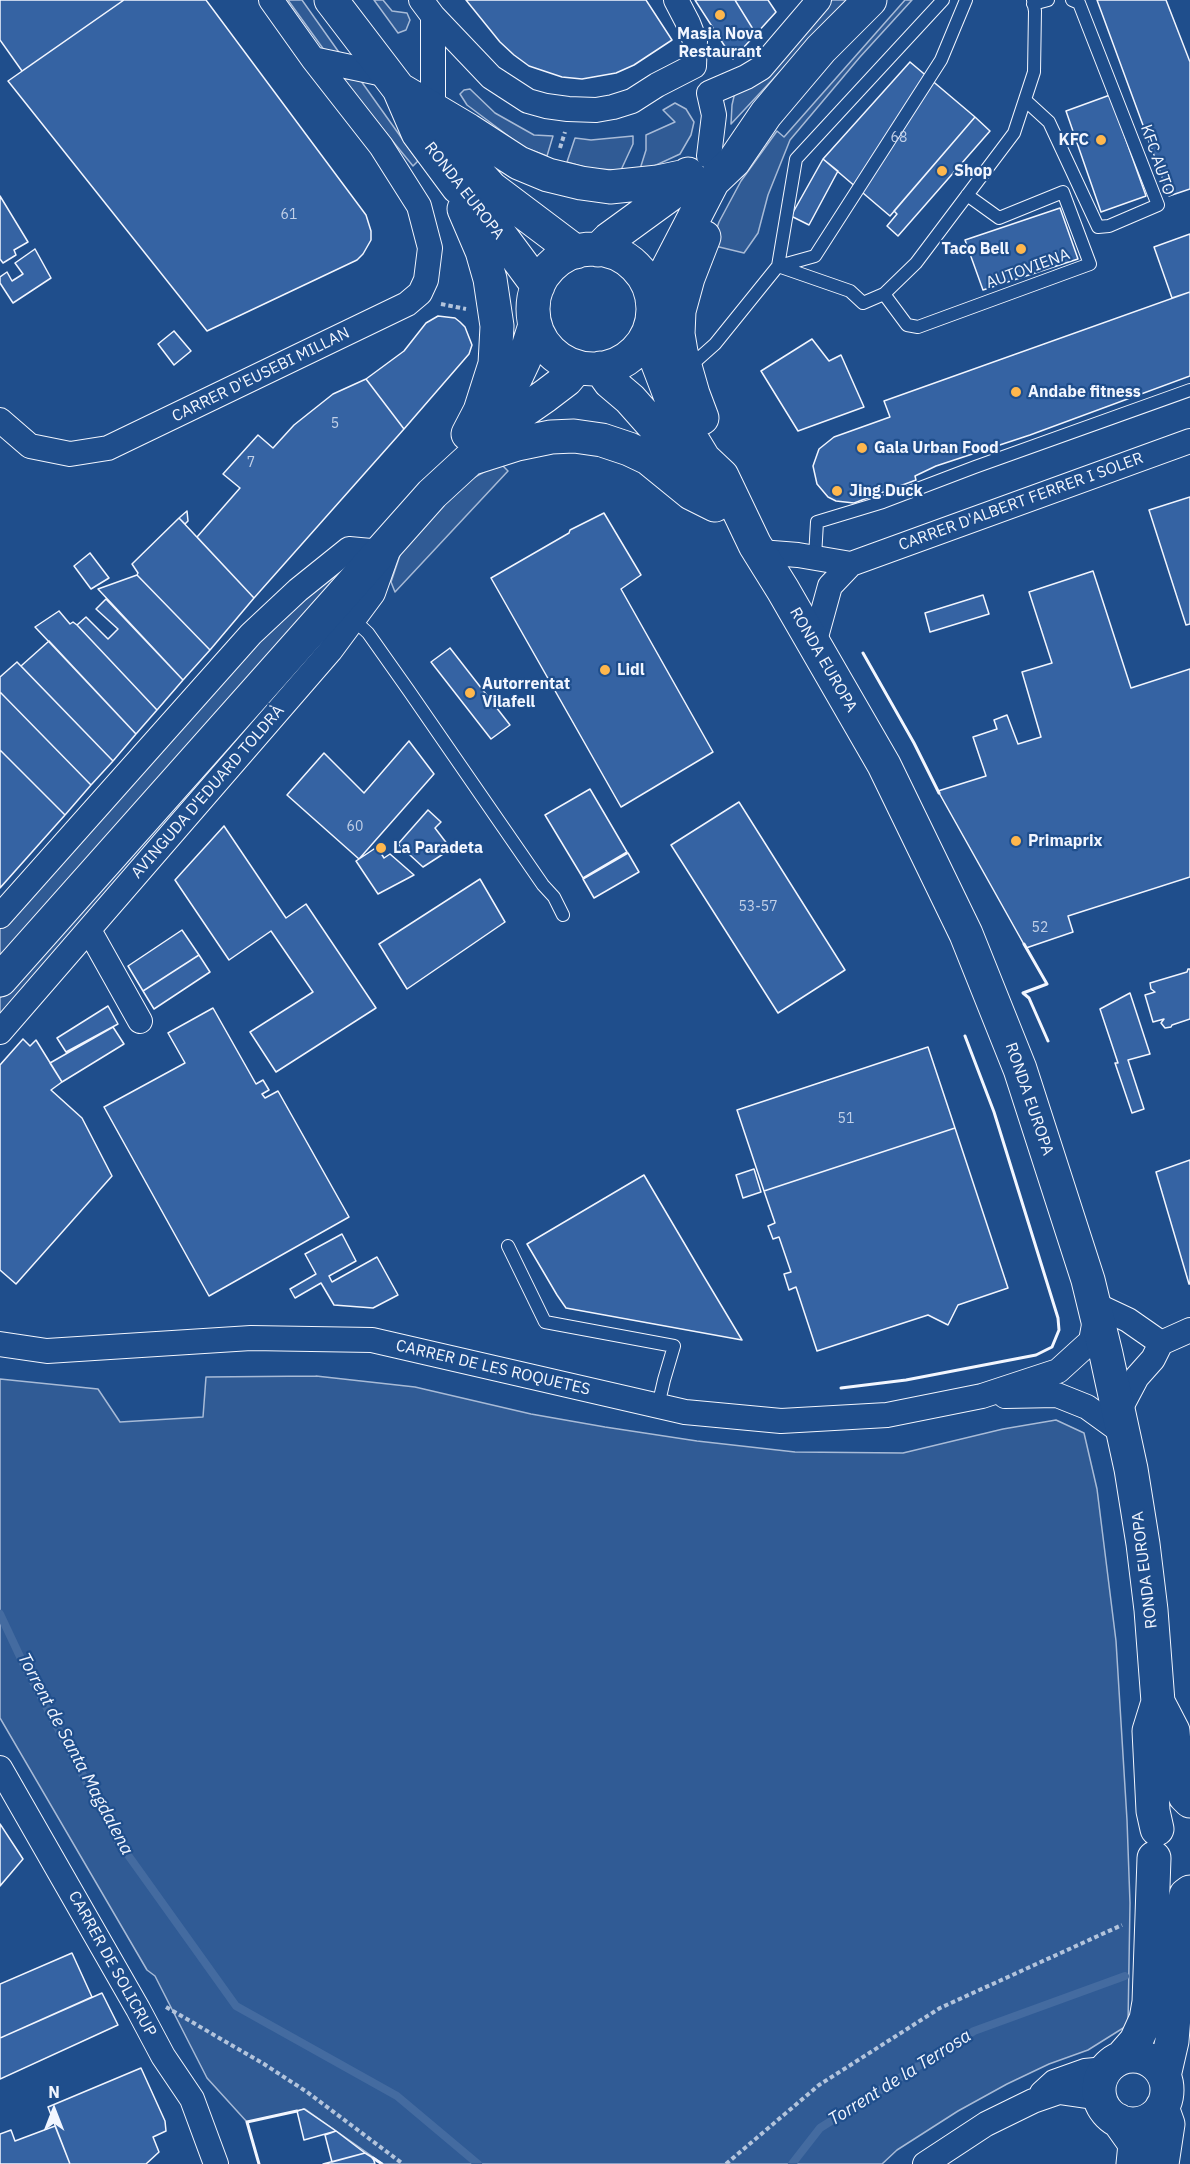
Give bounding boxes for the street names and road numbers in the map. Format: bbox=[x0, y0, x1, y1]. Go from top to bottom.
street label: KFC AUTO bbox=[1136, 122, 1178, 198]
street label: RONDA EUROPA bbox=[420, 139, 508, 243]
street label: AUTOVIENA bbox=[983, 245, 1073, 293]
street label: CARRER D'EUSEBI MILLAN bbox=[169, 324, 353, 426]
street label: CARRER D'ALBERT FERRER I SOLER bbox=[896, 449, 1146, 555]
street label: RONDA EUROPA bbox=[785, 604, 861, 716]
street label: AVINGUDA D'EDUARD TOLDRÀ bbox=[128, 701, 288, 883]
street label: RONDA EUROPA bbox=[1001, 1040, 1057, 1158]
street label: CARRER DE LES ROQUETES bbox=[394, 1336, 592, 1400]
street label: RONDA EUROPA bbox=[1128, 1510, 1162, 1630]
street label: CARRER DE SOLICRUP bbox=[64, 1888, 160, 2040]

